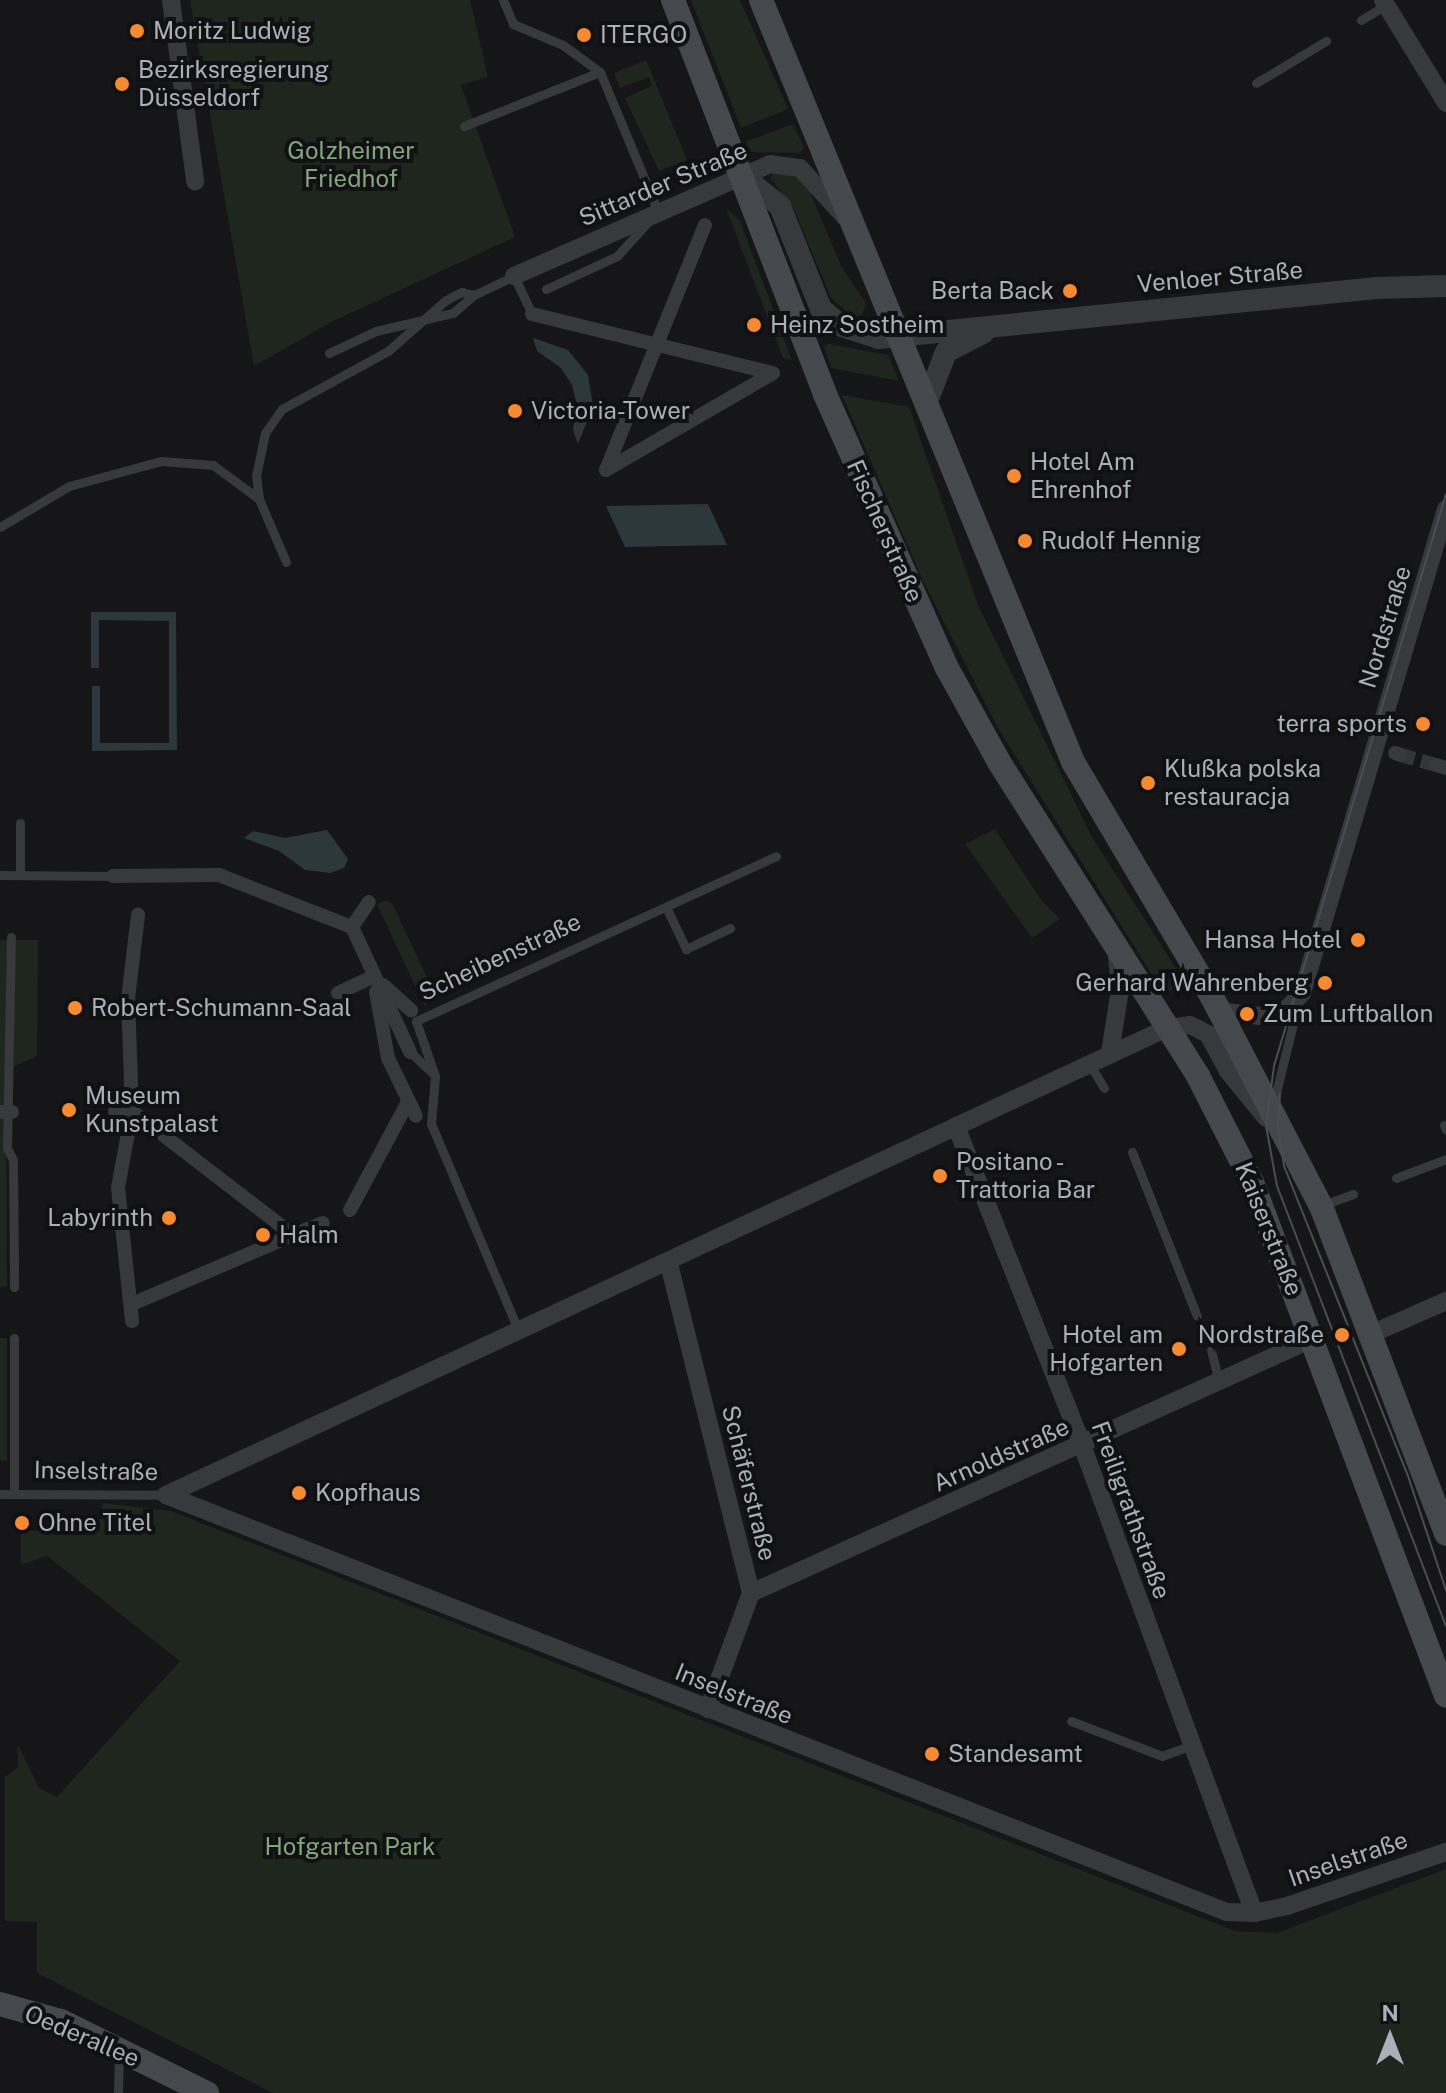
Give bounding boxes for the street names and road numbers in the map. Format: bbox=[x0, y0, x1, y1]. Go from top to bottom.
street label: Sittarder Straße bbox=[575, 136, 751, 232]
street label: Venloer Straße bbox=[1136, 255, 1304, 299]
street label: Fischerstraße bbox=[841, 455, 929, 607]
street label: Nordstraße bbox=[1353, 562, 1417, 692]
street label: Scheibenstraße bbox=[414, 907, 586, 1007]
street label: Kaiserstraße bbox=[1229, 1158, 1309, 1300]
street label: Schäferstraße bbox=[716, 1402, 782, 1564]
street label: Arnoldstraße bbox=[928, 1412, 1074, 1498]
street label: Freiligrathstraße bbox=[1085, 1417, 1177, 1603]
street label: Inselstraße bbox=[34, 1456, 158, 1486]
street label: Inselstraße bbox=[671, 1657, 797, 1731]
street label: Inselstraße bbox=[1285, 1825, 1411, 1893]
street label: Oederallee bbox=[20, 1999, 144, 2073]

